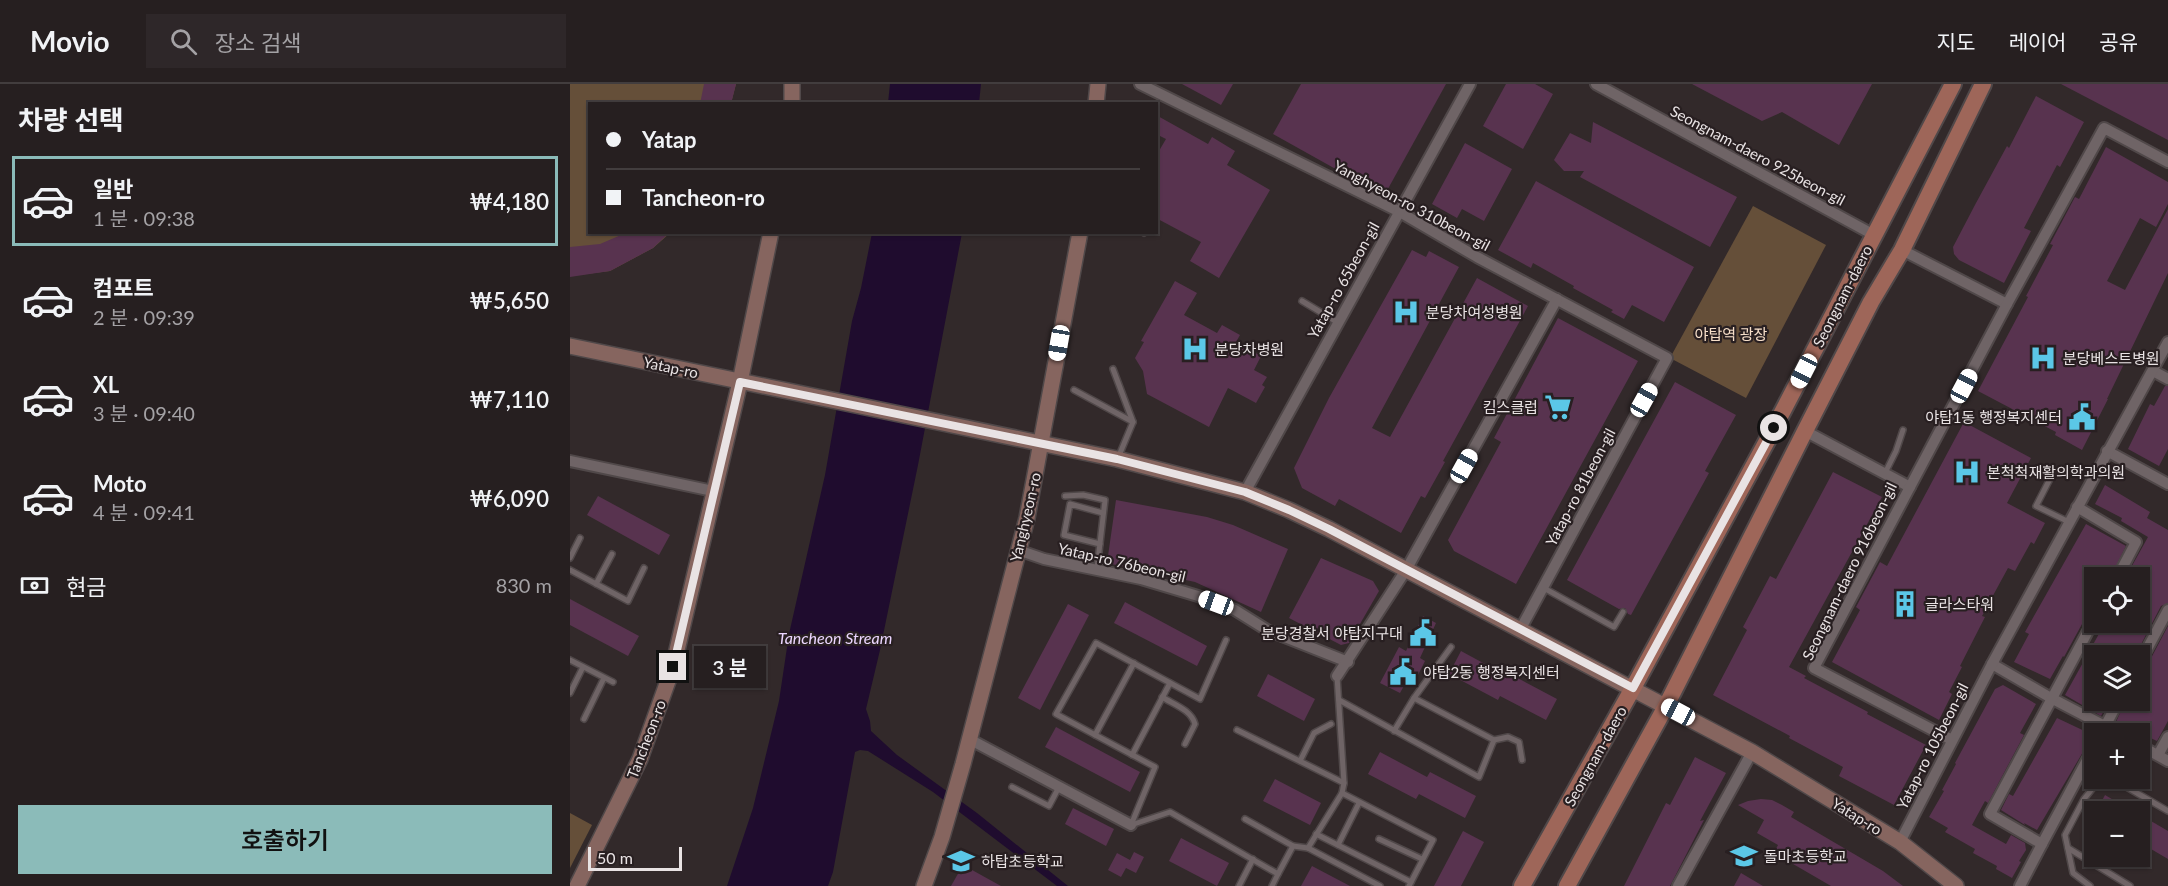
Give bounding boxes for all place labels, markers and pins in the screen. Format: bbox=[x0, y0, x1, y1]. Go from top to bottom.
hospital icon: 분당차여성병원 bbox=[1391, 297, 1421, 327]
place label: 분당차여성병원 bbox=[1426, 303, 1523, 321]
hospital icon: 분당차병원 bbox=[1180, 334, 1210, 364]
place label: 분당차병원 bbox=[1215, 340, 1284, 358]
hospital icon: 분당베스트병원 bbox=[2028, 343, 2058, 373]
place label: 분당베스트병원 bbox=[2063, 349, 2160, 367]
supermarket icon: 킴스클럽 bbox=[1543, 392, 1573, 422]
place label: 킴스클럽 bbox=[1483, 398, 1538, 416]
public building icon: 야탑1동 행정복지센터 bbox=[2067, 402, 2097, 432]
place label: 야탑1동 행정복지센터 bbox=[1925, 408, 2062, 426]
hospital icon: 본척척재활의학과의원 bbox=[1952, 457, 1982, 487]
place label: 본척척재활의학과의원 bbox=[1987, 463, 2125, 481]
building icon: 글라스타워 bbox=[1890, 589, 1920, 619]
place label: 글라스타워 bbox=[1925, 595, 1994, 613]
public building icon: 분당경찰서 야탑지구대 bbox=[1408, 618, 1438, 648]
place label: 분당경찰서 야탑지구대 bbox=[1261, 624, 1403, 642]
public building icon: 야탑2동 행정복지센터 bbox=[1388, 657, 1418, 687]
place label: 야탑2동 행정복지센터 bbox=[1423, 663, 1560, 681]
school or university icon: 돌마초등학교 bbox=[1729, 841, 1759, 871]
school or university icon: 하탑초등학교 bbox=[946, 846, 976, 876]
place label: 돌마초등학교 bbox=[1764, 847, 1847, 865]
place label: 하탑초등학교 bbox=[981, 852, 1064, 870]

